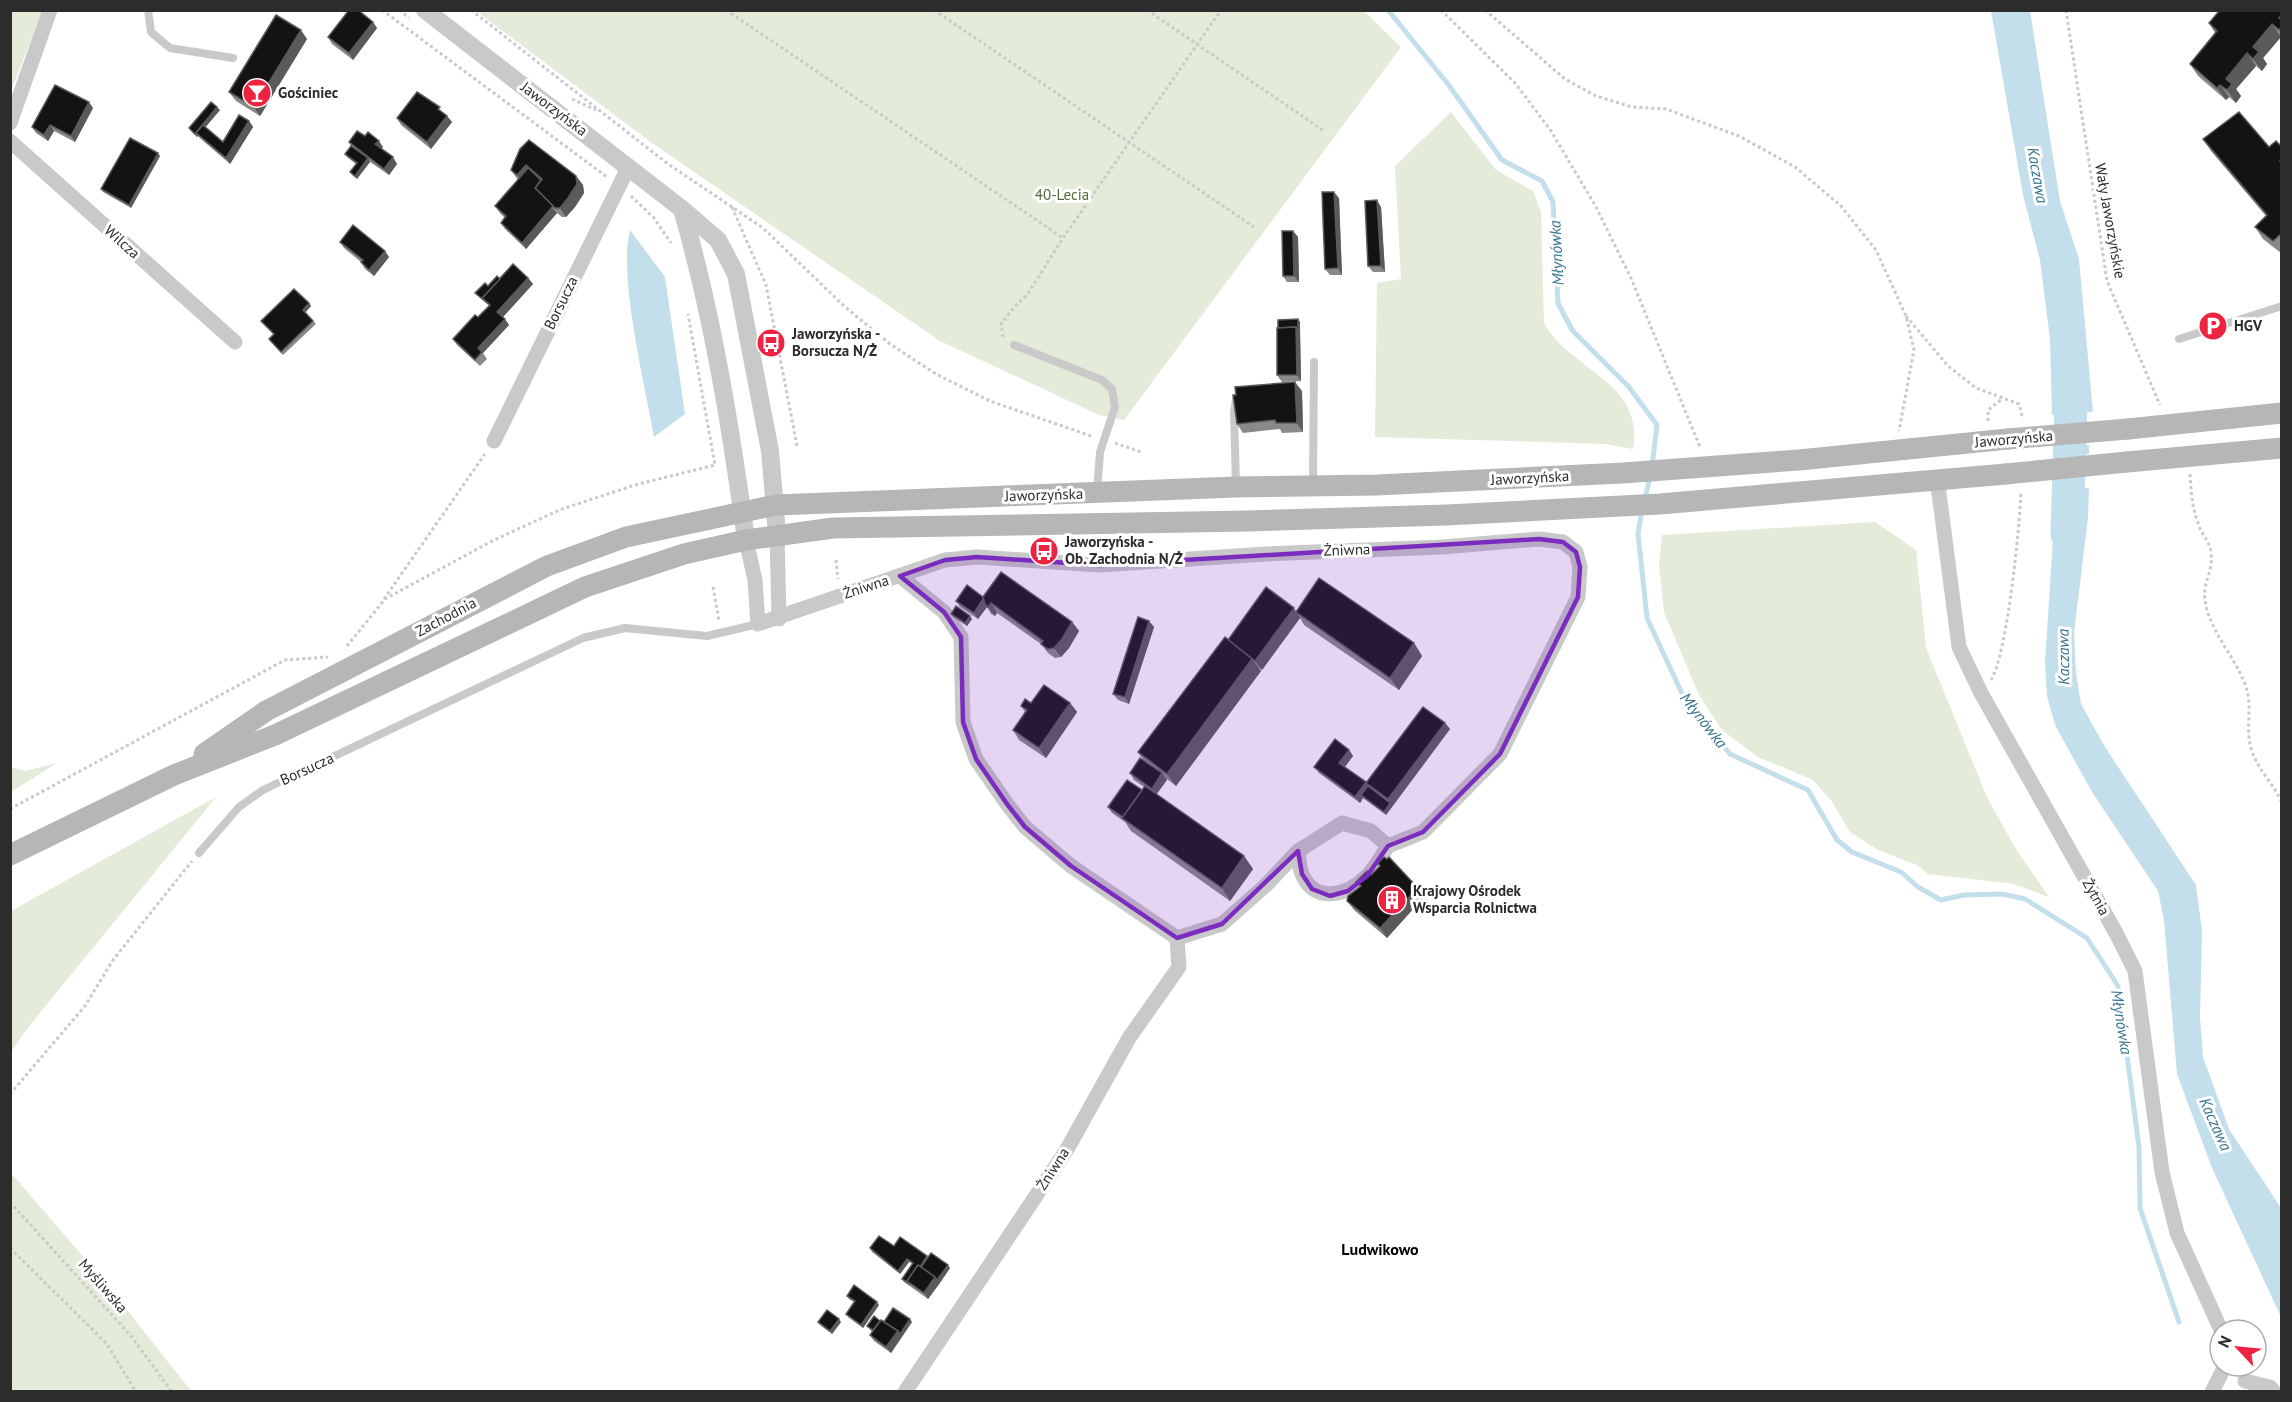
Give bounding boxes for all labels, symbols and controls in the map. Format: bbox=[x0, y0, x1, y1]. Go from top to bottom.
bar icon: Gościniec bbox=[241, 77, 273, 109]
street label: Jaworzyńska bbox=[516, 77, 591, 140]
place label: Gościniec bbox=[278, 83, 339, 102]
water label: Kaczawa bbox=[2023, 145, 2053, 205]
street label: Wały Jaworzyńskie bbox=[2091, 162, 2130, 280]
park label: 40-Lecia bbox=[1035, 185, 1089, 204]
water label: Młynówka bbox=[1544, 220, 1568, 286]
street label: Wilcza bbox=[101, 221, 144, 263]
street label: Borsucza bbox=[540, 273, 582, 333]
parking icon: HGV bbox=[2197, 310, 2229, 342]
place label: HGV bbox=[2234, 316, 2263, 335]
place label: Jaworzyńska - Borsucza N/Ż bbox=[791, 324, 880, 360]
bus stop icon: Jaworzyńska - Borsucza N/Ż bbox=[755, 327, 787, 359]
street label: Jaworzyńska bbox=[1973, 426, 2054, 451]
street label: Jaworzyńska bbox=[1489, 466, 1570, 489]
street label: Jaworzyńska bbox=[1003, 484, 1084, 505]
place label: Jaworzyńska - Ob. Zachodnia N/Ż bbox=[1064, 532, 1183, 568]
bus stop icon: Jaworzyńska - Ob. Zachodnia N/Ż bbox=[1028, 535, 1060, 567]
street label: Żniwna bbox=[1323, 539, 1371, 560]
street label: Żniwna bbox=[841, 570, 891, 603]
street label: Zachodnia bbox=[412, 593, 479, 640]
water label: Kaczawa bbox=[2053, 628, 2073, 685]
water label: Młynówka bbox=[1676, 688, 1732, 752]
street label: Borsucza bbox=[277, 748, 337, 789]
street label: Żytnia bbox=[2079, 875, 2114, 919]
place label: Krajowy Ośrodek Wsparcia Rolnictwa bbox=[1413, 881, 1537, 917]
building icon: Krajowy Ośrodek Wsparcia Rolnictwa bbox=[1376, 884, 1408, 916]
water label: Młynówka bbox=[2107, 988, 2137, 1056]
water label: Kaczawa bbox=[2195, 1094, 2237, 1154]
street label: Żniwna bbox=[1032, 1144, 1073, 1194]
district label: Ludwikowo bbox=[1341, 1239, 1419, 1259]
street label: Myśliwska bbox=[75, 1255, 132, 1317]
north arrow bbox=[2208, 1318, 2268, 1378]
text: N bbox=[2213, 1332, 2236, 1351]

